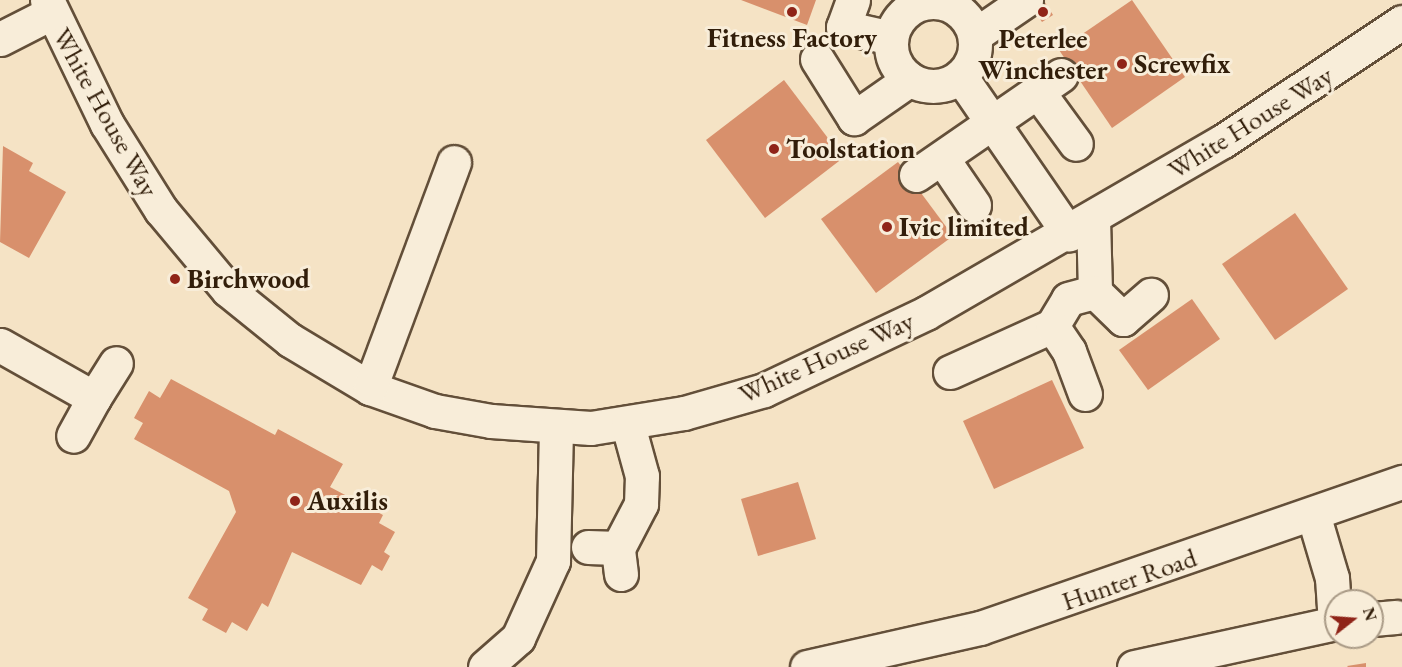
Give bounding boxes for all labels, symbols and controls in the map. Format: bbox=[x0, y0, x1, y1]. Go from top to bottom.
marker: Fitness Factory bbox=[785, 5, 799, 19]
marker: Peterlee Winchester bbox=[1036, 5, 1050, 19]
street label: White House Way bbox=[46, 22, 166, 202]
place label: Fitness Factory bbox=[707, 22, 877, 54]
place label: Peterlee Winchester bbox=[978, 22, 1108, 85]
place label: Screwfix bbox=[1134, 48, 1230, 80]
marker: Screwfix bbox=[1115, 57, 1129, 71]
street label: White House Way bbox=[1162, 58, 1338, 186]
place label: Toolstation bbox=[786, 133, 915, 165]
marker: Toolstation bbox=[767, 142, 781, 156]
place label: Ivic limited bbox=[899, 211, 1029, 243]
marker: Ivic limited bbox=[880, 220, 894, 234]
place label: Birchwood bbox=[187, 263, 310, 295]
marker: Birchwood bbox=[168, 272, 182, 286]
street label: White House Way bbox=[733, 304, 919, 410]
place label: Auxilis bbox=[307, 485, 388, 517]
marker: Auxilis bbox=[288, 494, 302, 508]
street label: Hunter Road bbox=[1057, 541, 1201, 617]
north arrow bbox=[1324, 589, 1384, 649]
text: N bbox=[1358, 605, 1382, 623]

